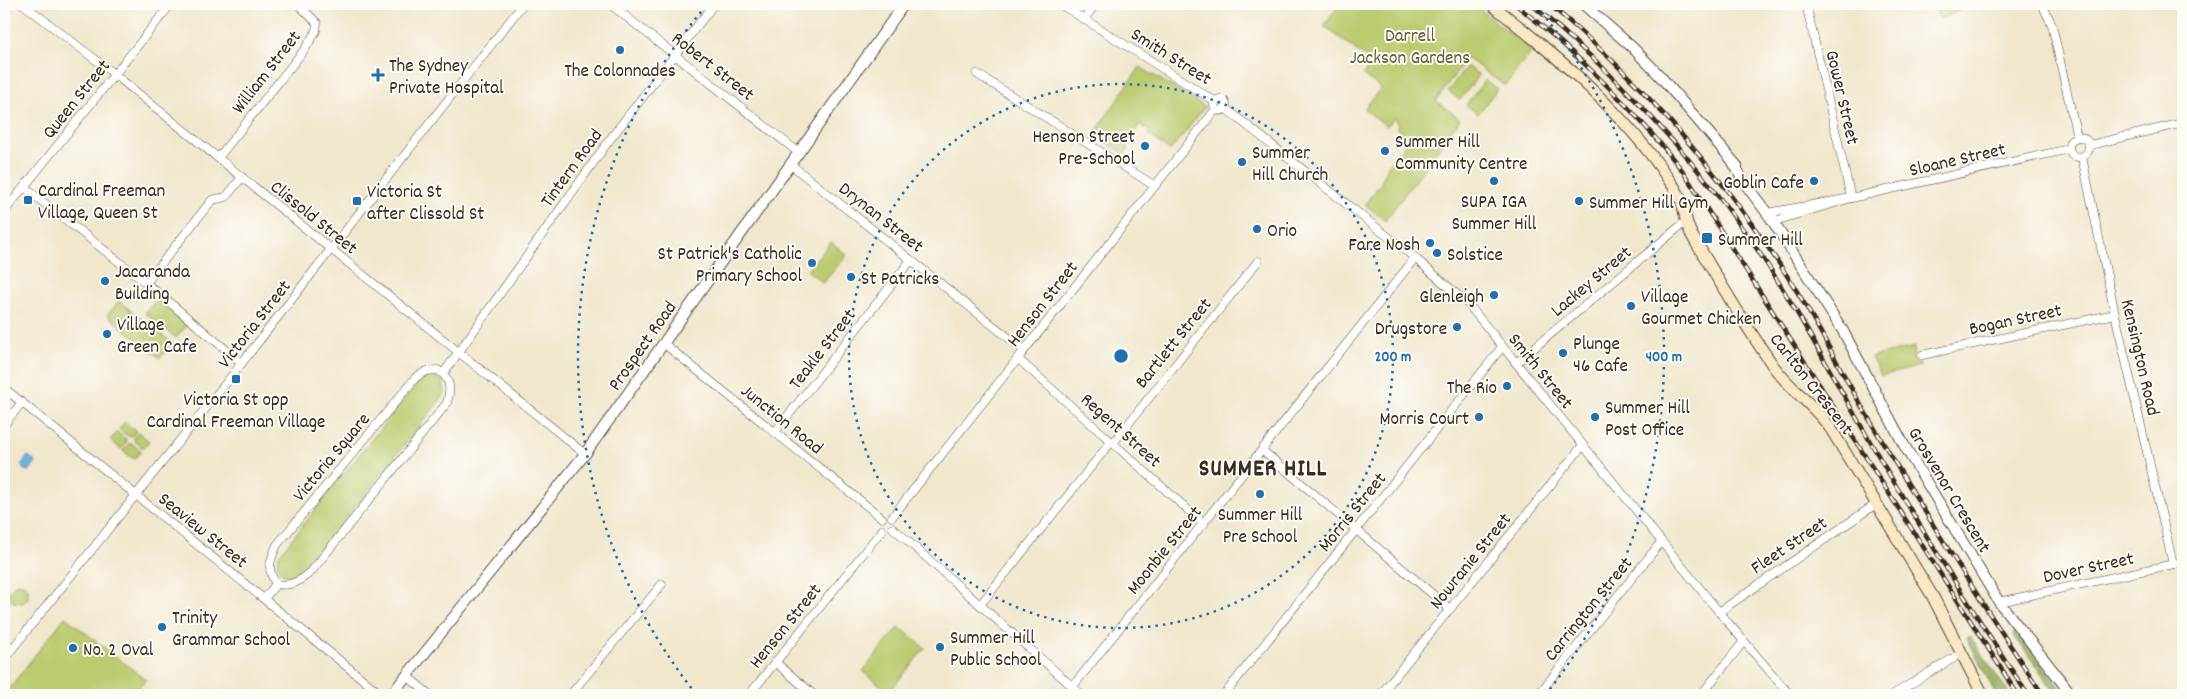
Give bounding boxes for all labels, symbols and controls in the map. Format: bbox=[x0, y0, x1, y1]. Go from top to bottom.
street label: Smith Street bbox=[1124, 22, 1216, 94]
park label: Darrell Jackson Gardens bbox=[1350, 24, 1470, 73]
street label: William Street bbox=[227, 26, 309, 121]
street label: Robert Street bbox=[665, 27, 759, 109]
marker: The Colonnades bbox=[614, 44, 626, 56]
street label: Gower Street bbox=[1817, 48, 1865, 148]
place label: The Sydney Private Hospital bbox=[389, 54, 504, 103]
street label: Queen Street bbox=[37, 55, 118, 146]
place label: The Colonnades bbox=[564, 59, 676, 86]
marker: The Sydney Private Hospital bbox=[371, 68, 385, 82]
street label: Tintern Road bbox=[535, 124, 610, 214]
place label: Henson Street Pre-School bbox=[1032, 125, 1135, 174]
place label: Summer Hill Community Centre bbox=[1395, 130, 1527, 179]
street label: Sloane Street bbox=[1907, 137, 2009, 186]
marker: Henson Street Pre-School bbox=[1139, 140, 1151, 152]
place label: Summer Hill Church bbox=[1252, 141, 1328, 190]
marker: Summer Hill Community Centre bbox=[1379, 145, 1391, 157]
marker: Summer Hill Church bbox=[1236, 156, 1248, 168]
place label: Goblin Cafe bbox=[1723, 171, 1804, 198]
street label: Clissold Street bbox=[263, 175, 362, 263]
marker: SUPA IGA Summer Hill bbox=[1488, 175, 1500, 187]
marker: Goblin Cafe bbox=[1808, 175, 1820, 187]
street label: Drynan Street bbox=[832, 177, 928, 261]
place label: Cardinal Freeman Village, Queen St bbox=[38, 179, 165, 228]
place label: Victoria St after Clissold St bbox=[367, 180, 484, 229]
place label: SUPA IGA Summer Hill bbox=[1452, 190, 1537, 239]
place label: Summer Hill Gym bbox=[1589, 191, 1708, 218]
marker: Cardinal Freeman Village, Queen St bbox=[22, 194, 34, 206]
marker: Victoria St after Clissold St bbox=[351, 195, 363, 207]
marker: Summer Hill Gym bbox=[1573, 195, 1585, 207]
place label: Orio bbox=[1267, 219, 1297, 246]
marker: Orio bbox=[1251, 223, 1263, 235]
place label: Summer Hill bbox=[1718, 228, 1803, 255]
marker: Summer Hill bbox=[1700, 231, 1714, 245]
place label: Fare Nosh bbox=[1348, 233, 1420, 260]
marker: Fare Nosh bbox=[1424, 237, 1436, 249]
street label: Lackey Street bbox=[1546, 241, 1639, 325]
place label: St Patrick's Catholic Primary School bbox=[658, 242, 802, 291]
place label: Solstice bbox=[1447, 243, 1503, 270]
marker: Solstice bbox=[1431, 247, 1443, 259]
street label: Henson Street bbox=[1002, 256, 1086, 354]
marker: St Patrick's Catholic Primary School bbox=[806, 257, 818, 269]
place label: Jacaranda Building bbox=[115, 260, 191, 309]
place label: St Patricks bbox=[861, 267, 939, 294]
marker: St Patricks bbox=[845, 271, 857, 283]
marker: Jacaranda Building bbox=[99, 275, 111, 287]
street label: Victoria Street bbox=[213, 275, 299, 375]
place label: Glenleigh bbox=[1419, 285, 1484, 312]
place label: Village Gourmet Chicken bbox=[1641, 285, 1761, 334]
marker: Glenleigh bbox=[1488, 289, 1500, 301]
street label: Bartlett Street bbox=[1130, 293, 1220, 395]
street label: Prospect Road bbox=[603, 297, 685, 397]
street label: Kensington Road bbox=[2112, 297, 2165, 419]
street label: Bogan Street bbox=[1967, 298, 2065, 344]
marker: Village Gourmet Chicken bbox=[1625, 300, 1637, 312]
street label: Teakle Street bbox=[784, 304, 864, 396]
place label: Village Green Cafe bbox=[117, 313, 197, 362]
place label: Drugstore bbox=[1375, 317, 1447, 344]
marker: Drugstore bbox=[1451, 321, 1463, 333]
marker: Village Green Cafe bbox=[101, 328, 113, 340]
street label: Smith Street bbox=[1500, 328, 1578, 416]
street label: Carlton Crescent bbox=[1762, 328, 1859, 442]
place label: Plunge 46 Cafe bbox=[1573, 332, 1628, 381]
centre of rings bbox=[1112, 347, 1130, 365]
text: 200 m bbox=[1375, 347, 1411, 369]
marker: Plunge 46 Cafe bbox=[1557, 347, 1569, 359]
text: 400 m bbox=[1646, 347, 1682, 369]
marker: Victoria St opp Cardinal Freeman Village bbox=[230, 373, 242, 385]
place label: The Rio bbox=[1447, 376, 1497, 403]
street label: Junction Road bbox=[734, 379, 828, 462]
marker: The Rio bbox=[1501, 380, 1513, 392]
place label: Victoria St opp Cardinal Freeman Village bbox=[147, 388, 325, 437]
street label: Regent Street bbox=[1073, 388, 1166, 475]
place label: Summer Hill Post Office bbox=[1605, 396, 1690, 445]
place label: Morris Court bbox=[1379, 407, 1469, 434]
street label: Victoria Square bbox=[287, 408, 378, 509]
marker: Morris Court bbox=[1473, 411, 1485, 423]
marker: Summer Hill Post Office bbox=[1589, 411, 1601, 423]
street label: Grosvenor Crescent bbox=[1900, 423, 1996, 559]
district label: SUMMER HILL bbox=[1199, 453, 1327, 487]
street label: Morris Street bbox=[1313, 468, 1394, 559]
street label: Seaview Street bbox=[151, 487, 252, 576]
marker: Summer Hill Pre School bbox=[1254, 488, 1266, 500]
street label: Moonbie Street bbox=[1121, 501, 1210, 601]
place label: Summer Hill Pre School bbox=[1218, 503, 1303, 552]
street label: Nowranie Street bbox=[1424, 508, 1519, 616]
street label: Fleet Street bbox=[1746, 511, 1834, 582]
street label: Dover Street bbox=[2041, 547, 2137, 592]
street label: Carrington Street bbox=[1539, 552, 1640, 668]
street label: Henson Street bbox=[744, 579, 830, 676]
place label: Trinity Grammar School bbox=[172, 606, 291, 655]
marker: Trinity Grammar School bbox=[156, 621, 168, 633]
place label: Summer Hill Public School bbox=[950, 626, 1042, 675]
place label: No. 2 Oval bbox=[83, 638, 154, 665]
marker: Summer Hill Public School bbox=[934, 641, 946, 653]
marker: No. 2 Oval bbox=[67, 642, 79, 654]

